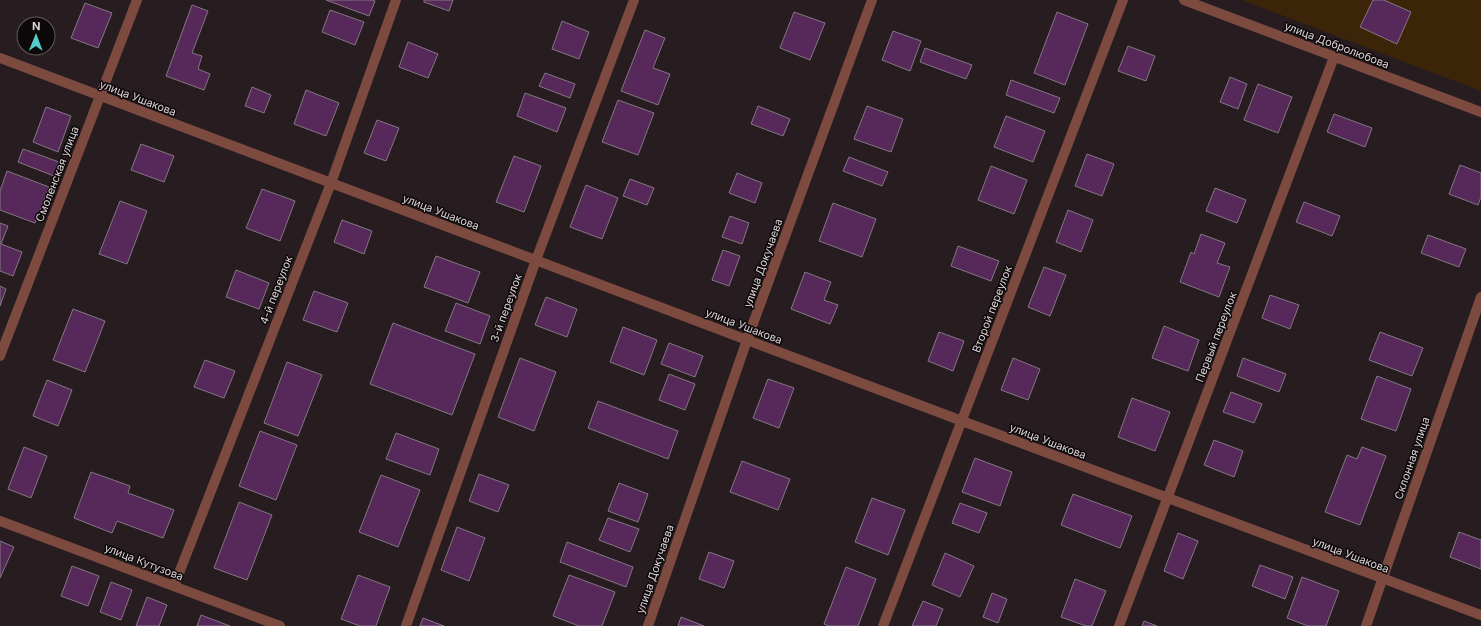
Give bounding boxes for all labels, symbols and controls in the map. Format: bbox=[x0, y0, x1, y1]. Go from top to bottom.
north arrow bbox=[16, 16, 56, 56]
text: N bbox=[32, 19, 40, 33]
street label: улица Добролюбова bbox=[1283, 19, 1391, 71]
street label: улица Ушакова bbox=[98, 77, 178, 119]
street label: Смоленская улица bbox=[32, 124, 82, 224]
street label: улица Ушакова bbox=[401, 191, 481, 233]
street label: улица Докучаева bbox=[740, 217, 786, 309]
street label: 4-й переулок bbox=[257, 254, 295, 326]
street label: Второй переулок bbox=[969, 263, 1015, 354]
street label: 3-й переулок bbox=[487, 272, 525, 344]
street label: Первый переулок bbox=[1192, 290, 1240, 384]
street label: улица Ушакова bbox=[704, 305, 784, 347]
street label: Склонная улица bbox=[1391, 415, 1433, 501]
street label: улица Ушакова bbox=[1008, 420, 1088, 462]
street label: улица Докучаева bbox=[633, 523, 677, 615]
street label: улица Ушакова bbox=[1311, 534, 1391, 576]
street label: улица Кутузова bbox=[103, 541, 185, 583]

